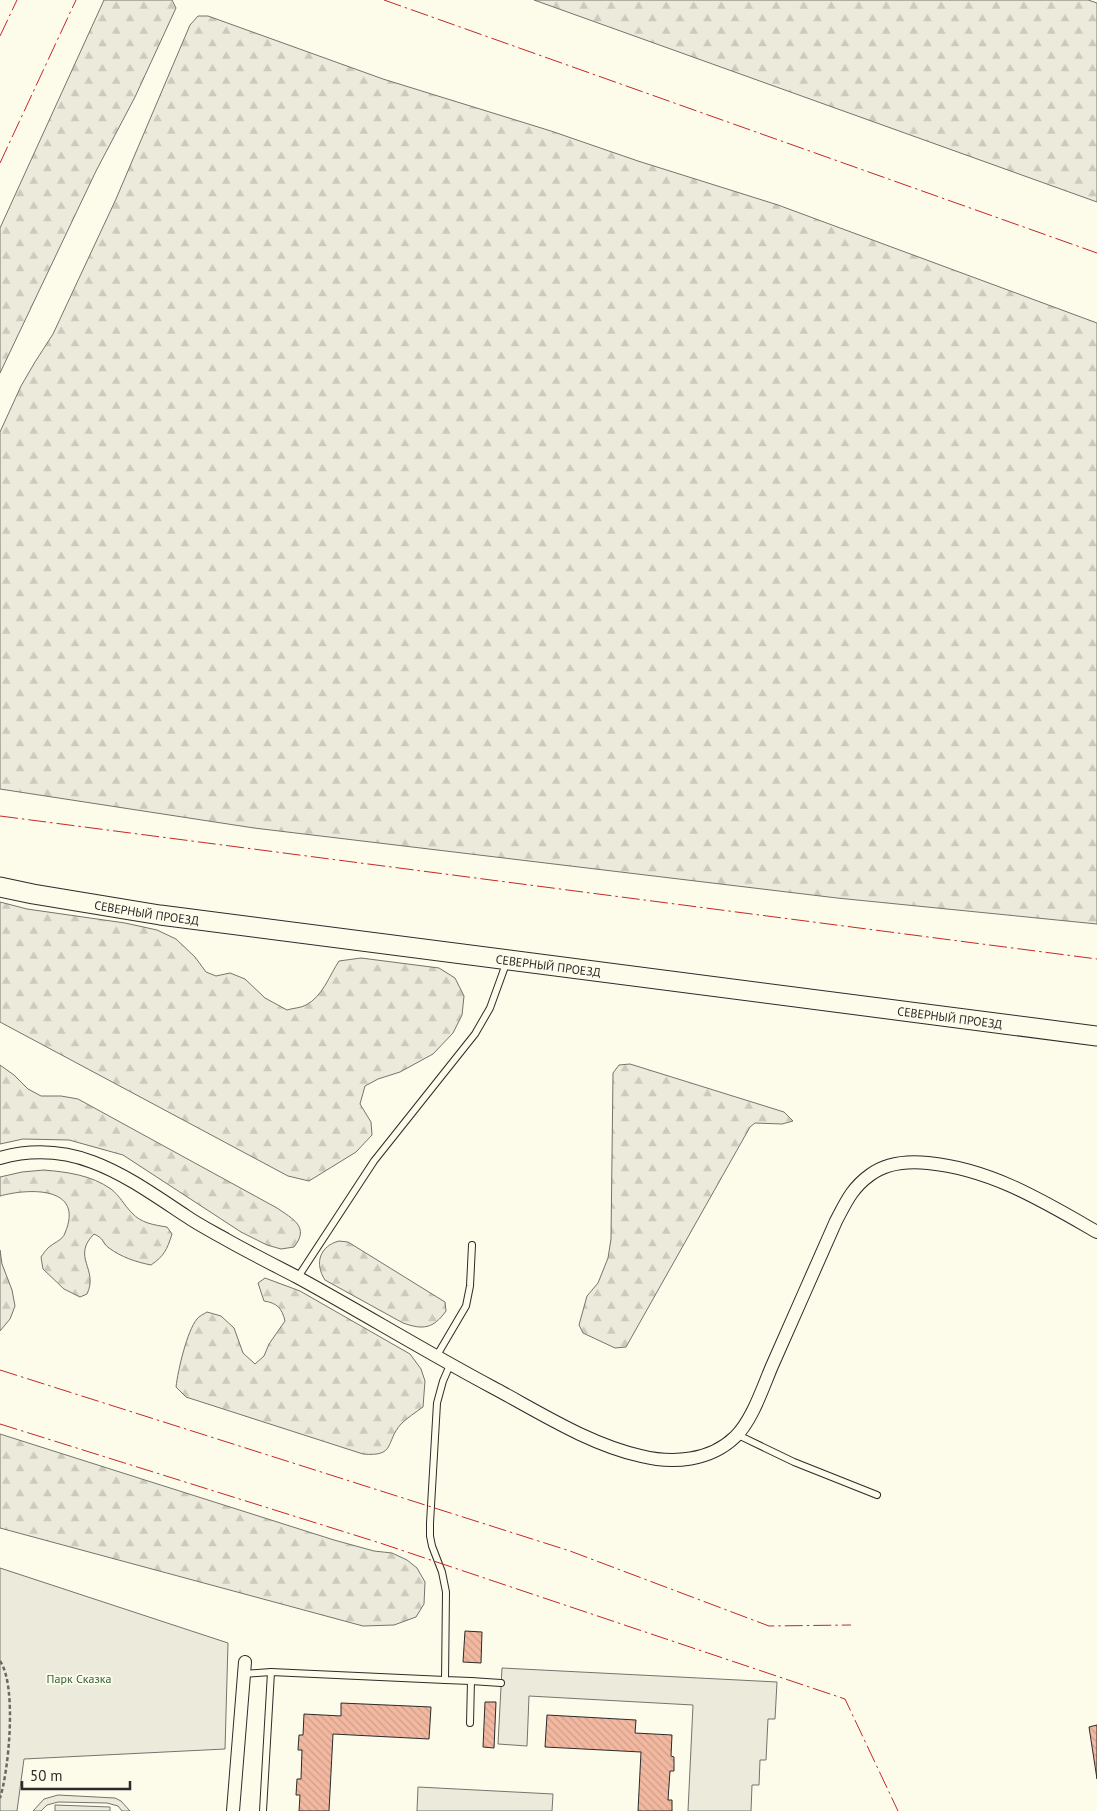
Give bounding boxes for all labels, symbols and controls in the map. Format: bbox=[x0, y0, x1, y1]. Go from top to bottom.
street label: СЕВЕРНЫЙ ПРОЕЗД bbox=[93, 897, 200, 927]
street label: СЕВЕРНЫЙ ПРОЕЗД bbox=[495, 951, 602, 979]
street label: СЕВЕРНЫЙ ПРОЕЗД bbox=[897, 1003, 1003, 1031]
park label: Парк Сказка bbox=[47, 1671, 111, 1686]
scale bar bbox=[22, 1758, 130, 1790]
text: 50 m bbox=[30, 1766, 63, 1785]

